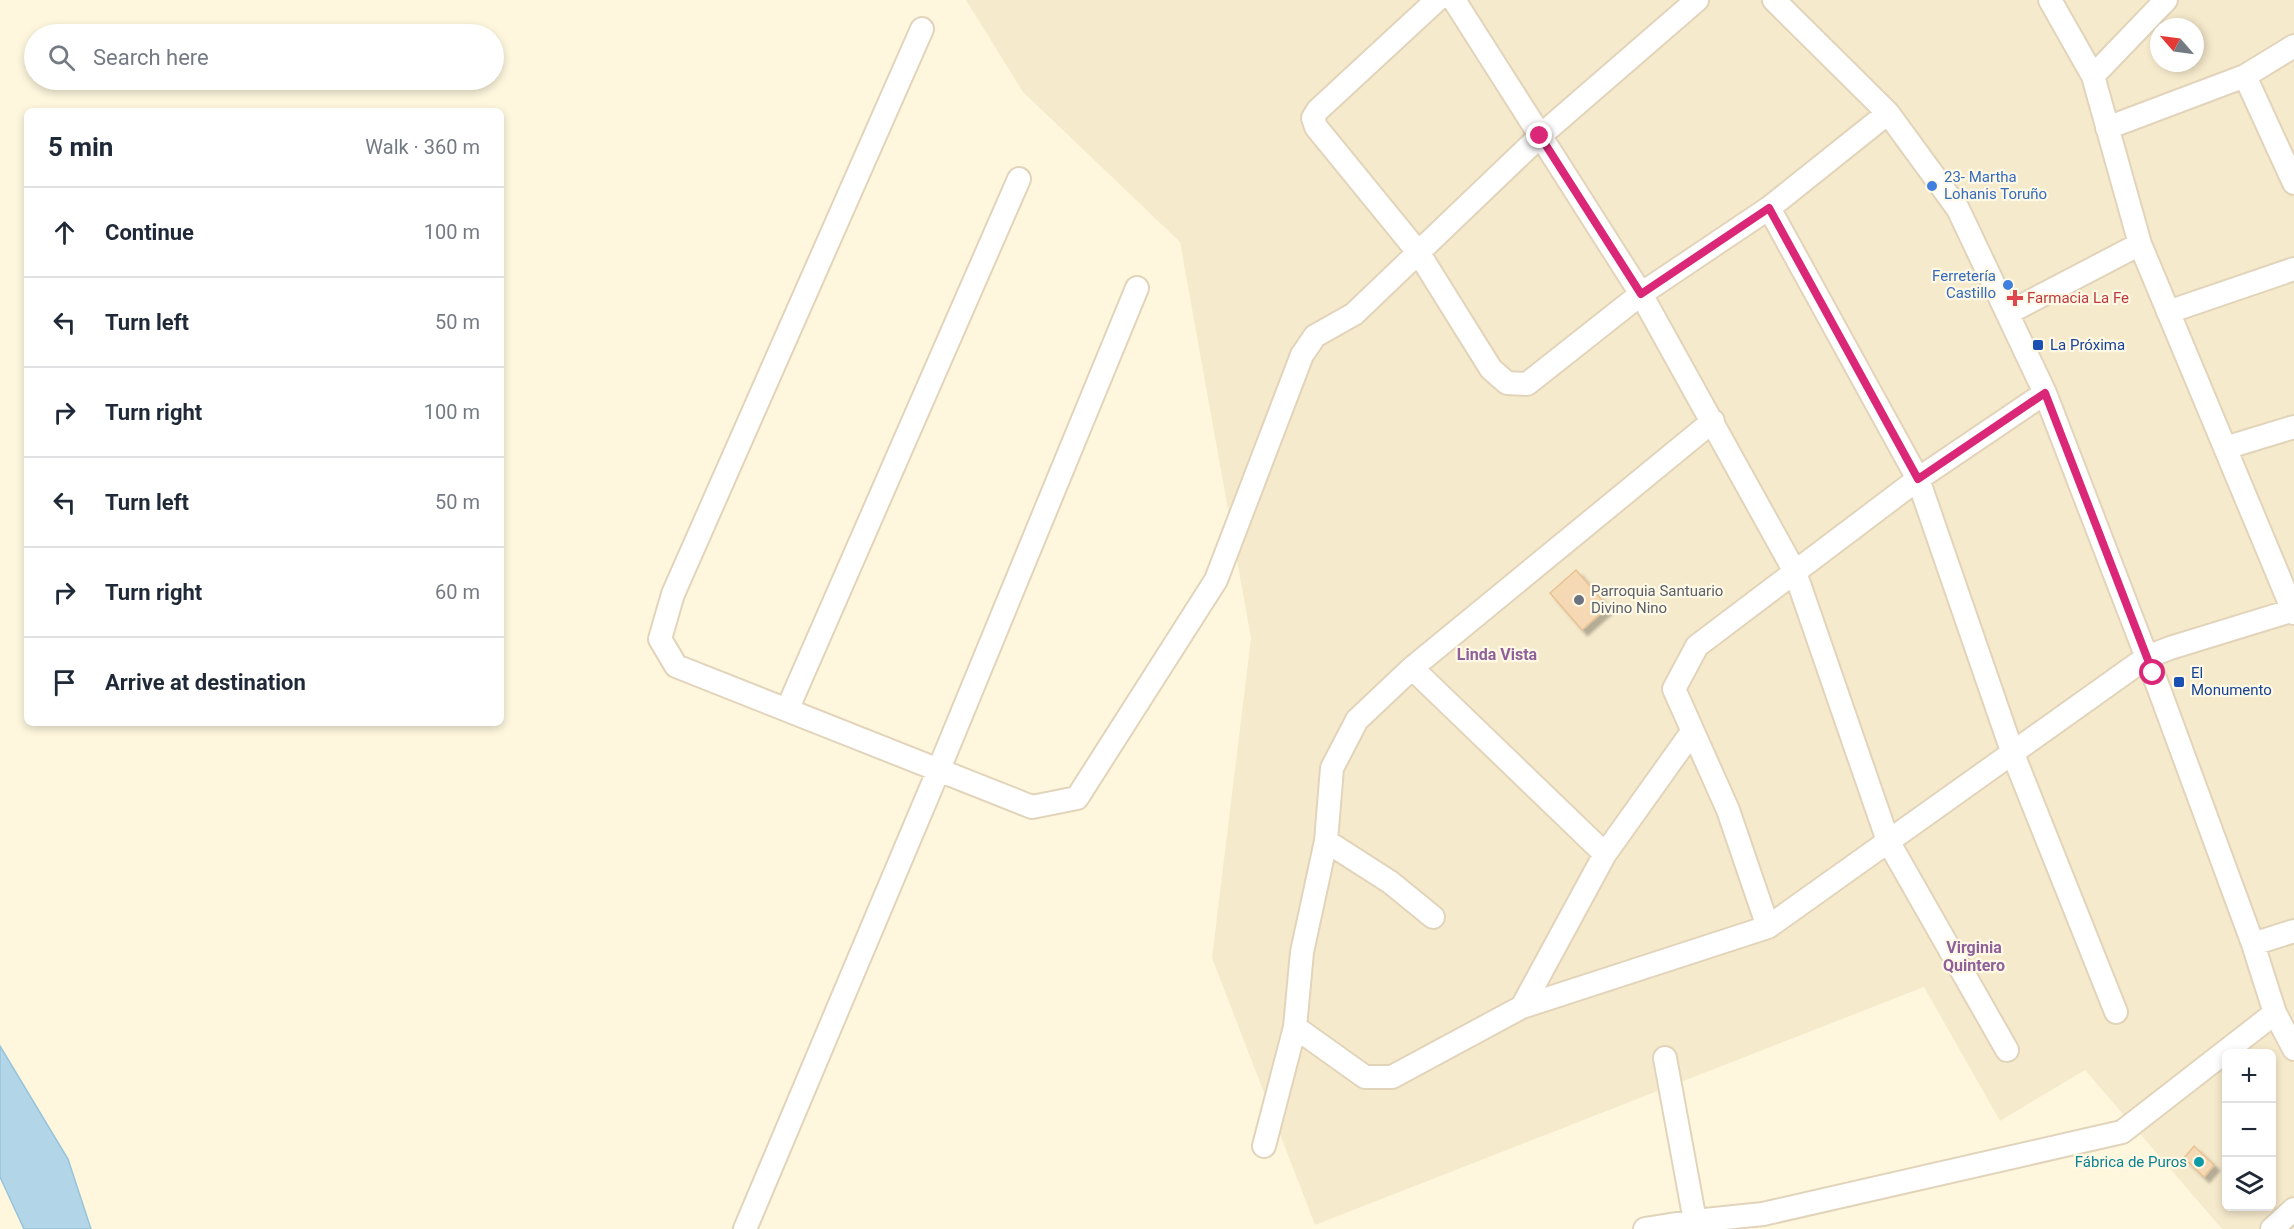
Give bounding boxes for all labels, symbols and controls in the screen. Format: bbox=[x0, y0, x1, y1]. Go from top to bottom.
north arrow bbox=[2150, 18, 2204, 72]
search box bbox=[24, 24, 504, 90]
icon: search bbox=[45, 41, 78, 74]
text: Search here bbox=[93, 45, 209, 70]
route end bbox=[1526, 122, 1552, 148]
text: 5 min bbox=[48, 132, 113, 162]
text: Walk · 360 m bbox=[365, 135, 480, 159]
place label: 23- Martha Lohanis Toruño bbox=[1944, 168, 2047, 203]
marker: 23- Martha Lohanis Toruño bbox=[1925, 179, 1939, 193]
icon: ahead bbox=[48, 216, 81, 249]
text: Continue bbox=[105, 220, 194, 245]
text: 100 m bbox=[424, 220, 480, 244]
place label: Ferretería Castillo bbox=[1932, 267, 1996, 302]
marker: Ferretería Castillo bbox=[2001, 278, 2015, 292]
place label: Farmacia La Fe bbox=[2027, 289, 2129, 307]
marker: Farmacia La Fe bbox=[2008, 291, 2022, 305]
icon: left bbox=[48, 306, 81, 339]
text: Turn left bbox=[105, 310, 189, 335]
text: 50 m bbox=[435, 310, 480, 334]
place label: La Próxima bbox=[2050, 336, 2125, 354]
marker: La Próxima bbox=[2031, 338, 2045, 352]
icon: right bbox=[48, 396, 81, 429]
text: Turn right bbox=[105, 400, 202, 425]
text: 100 m bbox=[424, 400, 480, 424]
icon: left bbox=[48, 486, 81, 519]
text: Turn left bbox=[105, 490, 189, 515]
text: 50 m bbox=[435, 490, 480, 514]
icon: right bbox=[48, 576, 81, 609]
text: Turn right bbox=[105, 580, 202, 605]
text: 60 m bbox=[435, 580, 480, 604]
place label: Parroquia Santuario Divino Nino bbox=[1591, 582, 1723, 617]
marker: Parroquia Santuario Divino Nino bbox=[1572, 593, 1586, 607]
district label: Linda Vista bbox=[1457, 645, 1538, 664]
route start bbox=[2139, 659, 2165, 685]
place label: El Monumento bbox=[2191, 664, 2272, 699]
icon: arrive bbox=[48, 666, 81, 699]
text: Arrive at destination bbox=[105, 670, 306, 695]
marker: El Monumento bbox=[2172, 675, 2186, 689]
district label: Virginia Quintero bbox=[1943, 938, 2005, 975]
map controls bbox=[2222, 1049, 2276, 1211]
button: + bbox=[2222, 1049, 2276, 1103]
button: − bbox=[2222, 1103, 2276, 1157]
place label: Fábrica de Puros bbox=[2075, 1153, 2187, 1171]
marker: Fábrica de Puros bbox=[2192, 1155, 2206, 1169]
button: layers bbox=[2222, 1157, 2276, 1211]

